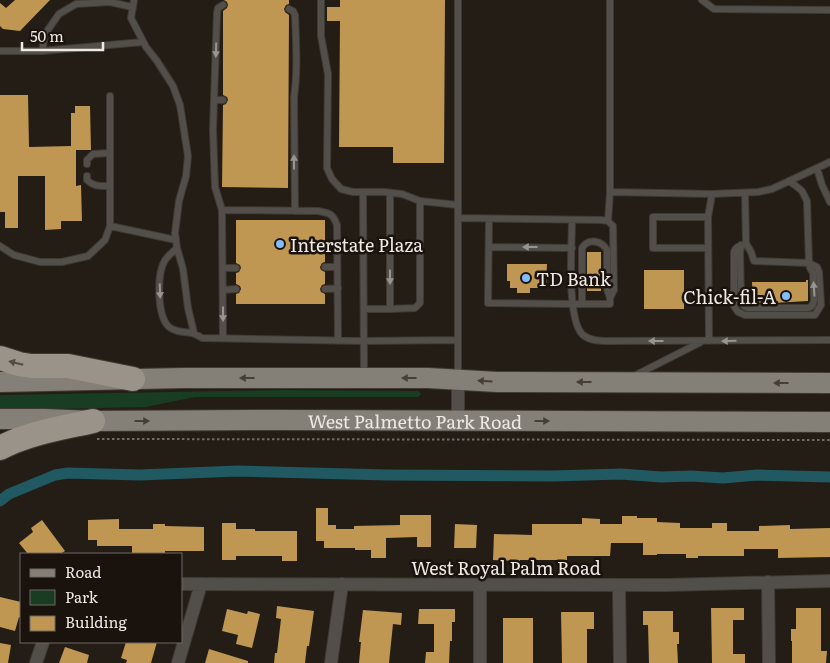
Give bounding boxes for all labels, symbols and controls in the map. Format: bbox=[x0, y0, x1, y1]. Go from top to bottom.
scale bar bbox=[22, 20, 104, 52]
text: 50 m bbox=[30, 24, 64, 47]
one-way arrow bbox=[211, 42, 219, 58]
one-way arrow bbox=[290, 154, 298, 170]
place label: Interstate Plaza bbox=[290, 231, 423, 258]
marker: Interstate Plaza bbox=[274, 238, 286, 250]
one-way arrow bbox=[522, 243, 538, 251]
place label: TD Bank bbox=[536, 265, 612, 292]
one-way arrow bbox=[386, 269, 394, 285]
marker: TD Bank bbox=[520, 272, 532, 284]
one-way arrow bbox=[809, 281, 817, 297]
one-way arrow bbox=[156, 283, 164, 299]
place label: Chick-fil-A bbox=[683, 283, 776, 310]
marker: Chick-fil-A bbox=[780, 290, 792, 302]
one-way arrow bbox=[219, 306, 227, 322]
one-way arrow bbox=[648, 337, 664, 345]
one-way arrow bbox=[721, 337, 737, 345]
one-way arrow bbox=[9, 359, 24, 367]
one-way arrow bbox=[239, 374, 255, 382]
one-way arrow bbox=[401, 374, 417, 382]
one-way arrow bbox=[477, 377, 493, 385]
one-way arrow bbox=[576, 378, 592, 386]
one-way arrow bbox=[773, 379, 789, 387]
street label: West Palmetto Park Road bbox=[308, 407, 522, 434]
one-way arrow bbox=[134, 417, 150, 425]
one-way arrow bbox=[534, 417, 550, 425]
legend bbox=[20, 553, 182, 643]
street label: West Royal Palm Road bbox=[411, 554, 601, 581]
text: Road bbox=[65, 560, 101, 583]
text: Park bbox=[65, 585, 99, 608]
text: Building bbox=[65, 610, 127, 633]

